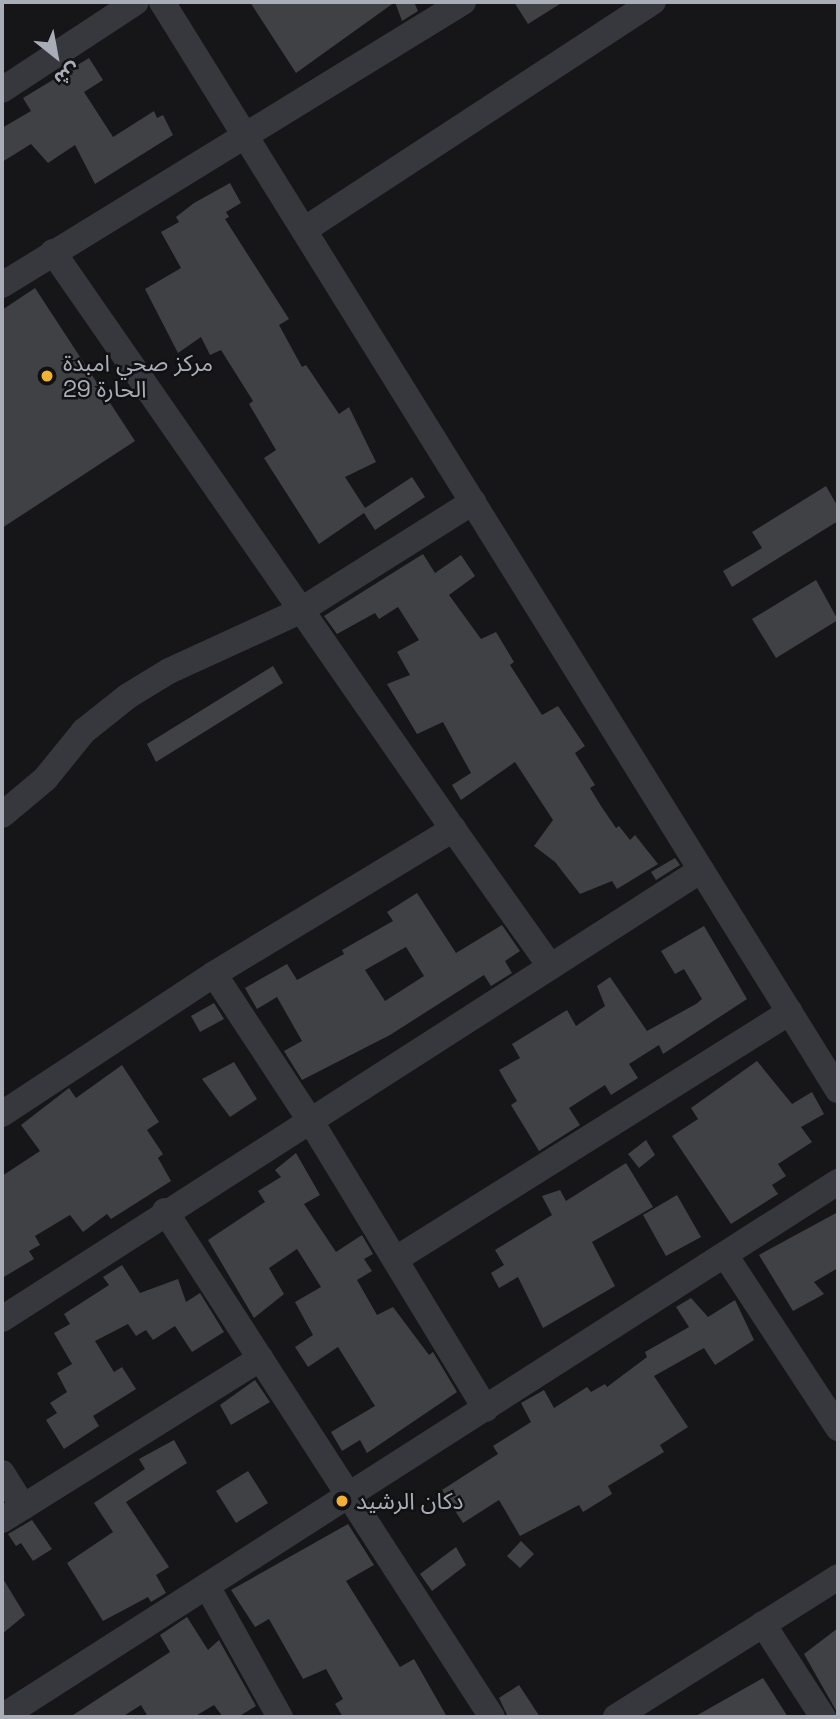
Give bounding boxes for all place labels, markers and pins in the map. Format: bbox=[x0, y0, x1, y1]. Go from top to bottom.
place label: مركز صحي امبدة الحارة 29 bbox=[63, 349, 213, 403]
marker: مركز صحي امبدة الحارة 29 bbox=[37, 366, 57, 386]
place label: دكان الرشيد bbox=[356, 1487, 464, 1515]
marker: دكان الرشيد bbox=[334, 1493, 350, 1509]

